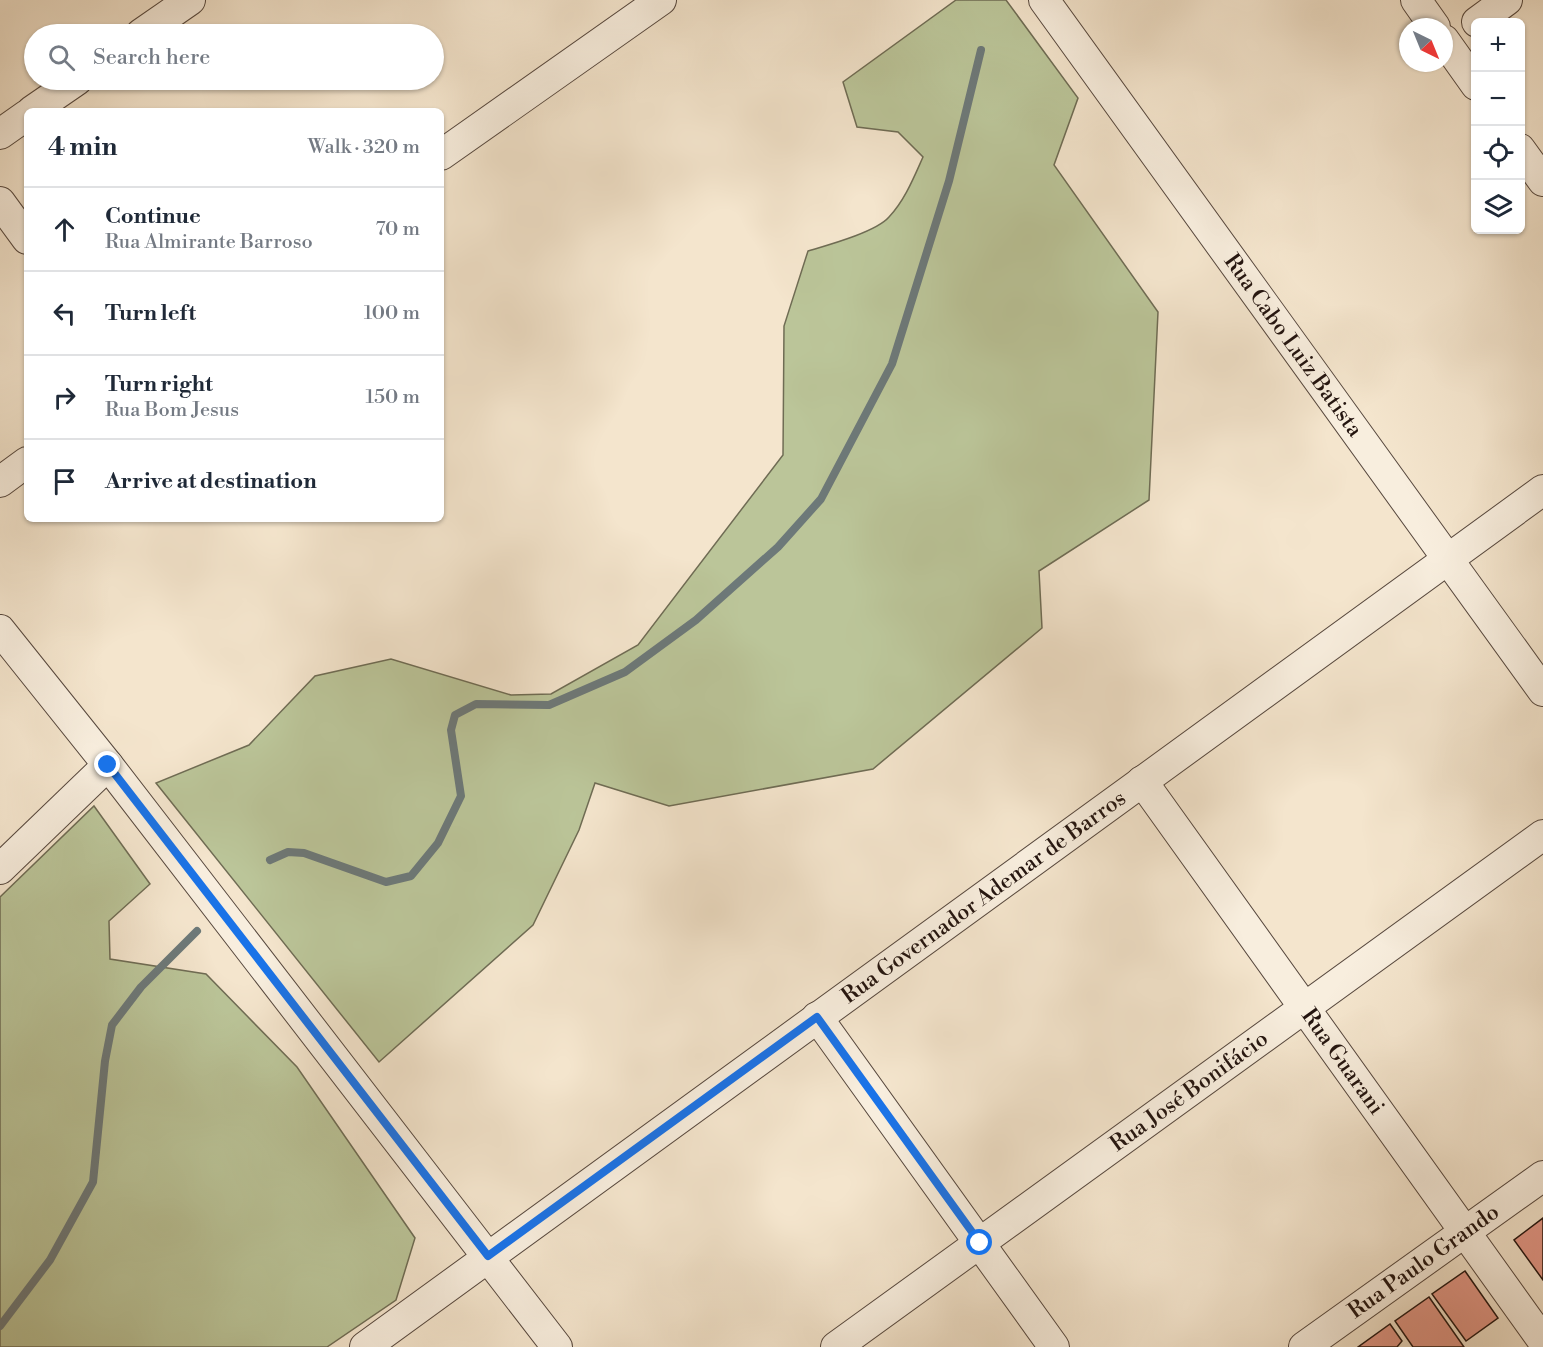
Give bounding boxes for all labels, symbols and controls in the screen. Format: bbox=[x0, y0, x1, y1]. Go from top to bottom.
north arrow bbox=[1399, 18, 1453, 72]
map controls bbox=[1471, 18, 1525, 234]
button: + bbox=[1471, 18, 1525, 72]
search box bbox=[24, 24, 444, 90]
icon: search bbox=[45, 41, 78, 74]
text: Search here bbox=[93, 44, 210, 71]
button: − bbox=[1471, 72, 1525, 126]
button: locate bbox=[1471, 126, 1525, 180]
text: 4 min bbox=[48, 131, 118, 163]
text: Walk · 320 m bbox=[308, 135, 420, 160]
button: layers bbox=[1471, 180, 1525, 234]
text: Continue bbox=[105, 203, 201, 230]
icon: ahead bbox=[48, 213, 81, 246]
text: 70 m bbox=[376, 217, 420, 242]
text: Rua Almirante Barroso bbox=[105, 230, 313, 255]
street label: Rua Cabo Luiz Batista bbox=[1218, 249, 1369, 443]
icon: left bbox=[48, 297, 81, 330]
text: Turn left bbox=[105, 300, 196, 327]
text: 100 m bbox=[364, 301, 420, 326]
text: Turn right bbox=[105, 371, 213, 398]
icon: right bbox=[48, 381, 81, 414]
text: 150 m bbox=[365, 385, 420, 410]
text: Rua Bom Jesus bbox=[105, 398, 239, 423]
icon: arrive bbox=[48, 465, 81, 498]
text: Arrive at destination bbox=[105, 468, 317, 495]
route end bbox=[94, 751, 120, 777]
street label: Rua Governador Ademar de Barros bbox=[836, 784, 1131, 1009]
street label: Rua Guarani bbox=[1296, 1003, 1390, 1120]
street label: Rua José Bonifácio bbox=[1105, 1025, 1273, 1158]
street label: Rua Paulo Grando bbox=[1343, 1198, 1504, 1325]
route start bbox=[966, 1229, 992, 1255]

